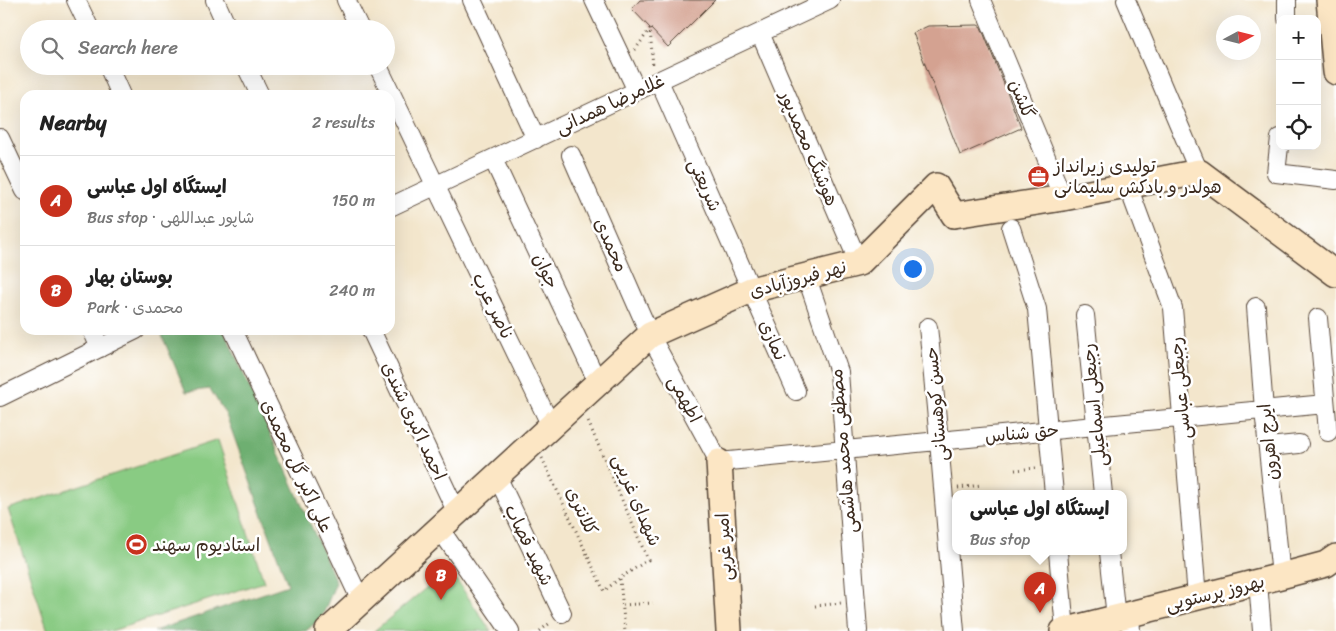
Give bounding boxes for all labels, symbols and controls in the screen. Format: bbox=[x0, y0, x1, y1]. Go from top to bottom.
north arrow bbox=[1216, 15, 1261, 60]
map controls bbox=[1276, 15, 1321, 150]
button: + bbox=[1276, 15, 1321, 60]
search box bbox=[20, 20, 395, 75]
text: Search here bbox=[78, 31, 178, 64]
icon: search bbox=[38, 34, 66, 62]
button: − bbox=[1276, 60, 1321, 105]
street label: غلامرضا همدانی bbox=[550, 65, 670, 143]
street label: گلشن bbox=[1000, 74, 1044, 124]
street label: هوشنگ محمدپور bbox=[770, 84, 848, 211]
text: Nearby bbox=[40, 104, 106, 142]
button: locate bbox=[1276, 105, 1321, 150]
text: 2 results bbox=[312, 108, 375, 137]
place label: تولیدی زیرانداز هولدر و بادکش سلیمانی bbox=[1052, 150, 1222, 203]
street label: شریعتی bbox=[679, 153, 731, 217]
office icon: تولیدی زیرانداز هولدر و بادکش سلیمانی bbox=[1026, 164, 1050, 188]
text: ایستگاه اول عباسی bbox=[87, 170, 227, 203]
text: A bbox=[51, 186, 61, 215]
text: 150 m bbox=[332, 186, 375, 215]
text: Bus stop · شاپور عبداللهی bbox=[87, 203, 254, 232]
street label: محمدی bbox=[585, 212, 637, 278]
street label: جوان bbox=[524, 248, 568, 294]
street label: نهر فیروزآبادی bbox=[746, 251, 850, 307]
your location bbox=[900, 256, 926, 282]
text: بوستان بهار bbox=[87, 260, 173, 293]
street label: ناصر عرب bbox=[463, 267, 523, 345]
text: B bbox=[51, 276, 61, 305]
text: 240 m bbox=[329, 276, 375, 305]
text: Park · محمدی bbox=[87, 293, 183, 322]
street label: نمازی bbox=[750, 314, 796, 366]
street label: رجبعلی عباسی bbox=[1160, 336, 1200, 440]
street label: رجبعلی اسماعیلی bbox=[1072, 342, 1116, 468]
street label: حسن کوهستانی bbox=[915, 345, 957, 463]
street label: احمد اکبری شندی bbox=[372, 356, 456, 486]
street label: مصطفی محمد هاشمی bbox=[820, 367, 866, 535]
street label: اطهمی bbox=[659, 369, 711, 429]
street label: علی اکبر گل محمدی bbox=[252, 394, 342, 538]
street label: ایرج اهرون bbox=[1248, 402, 1288, 482]
street label: حق شناس bbox=[984, 414, 1060, 452]
street label: شهدای غریبی bbox=[603, 449, 671, 551]
street label: کلانتری bbox=[557, 481, 607, 541]
popup bbox=[952, 490, 1127, 555]
text: ایستگاه اول عباسی bbox=[970, 492, 1109, 525]
street label: شهید قصاب bbox=[495, 499, 563, 591]
street label: امیر غربی bbox=[706, 512, 742, 582]
text: Bus stop bbox=[970, 525, 1030, 554]
place label: استادیوم سهند bbox=[152, 529, 260, 561]
sports icon: استادیوم سهند bbox=[124, 533, 148, 557]
pin: B bbox=[425, 559, 457, 600]
street label: بهروز پرستویی bbox=[1162, 565, 1268, 621]
pin: A bbox=[1024, 572, 1056, 613]

